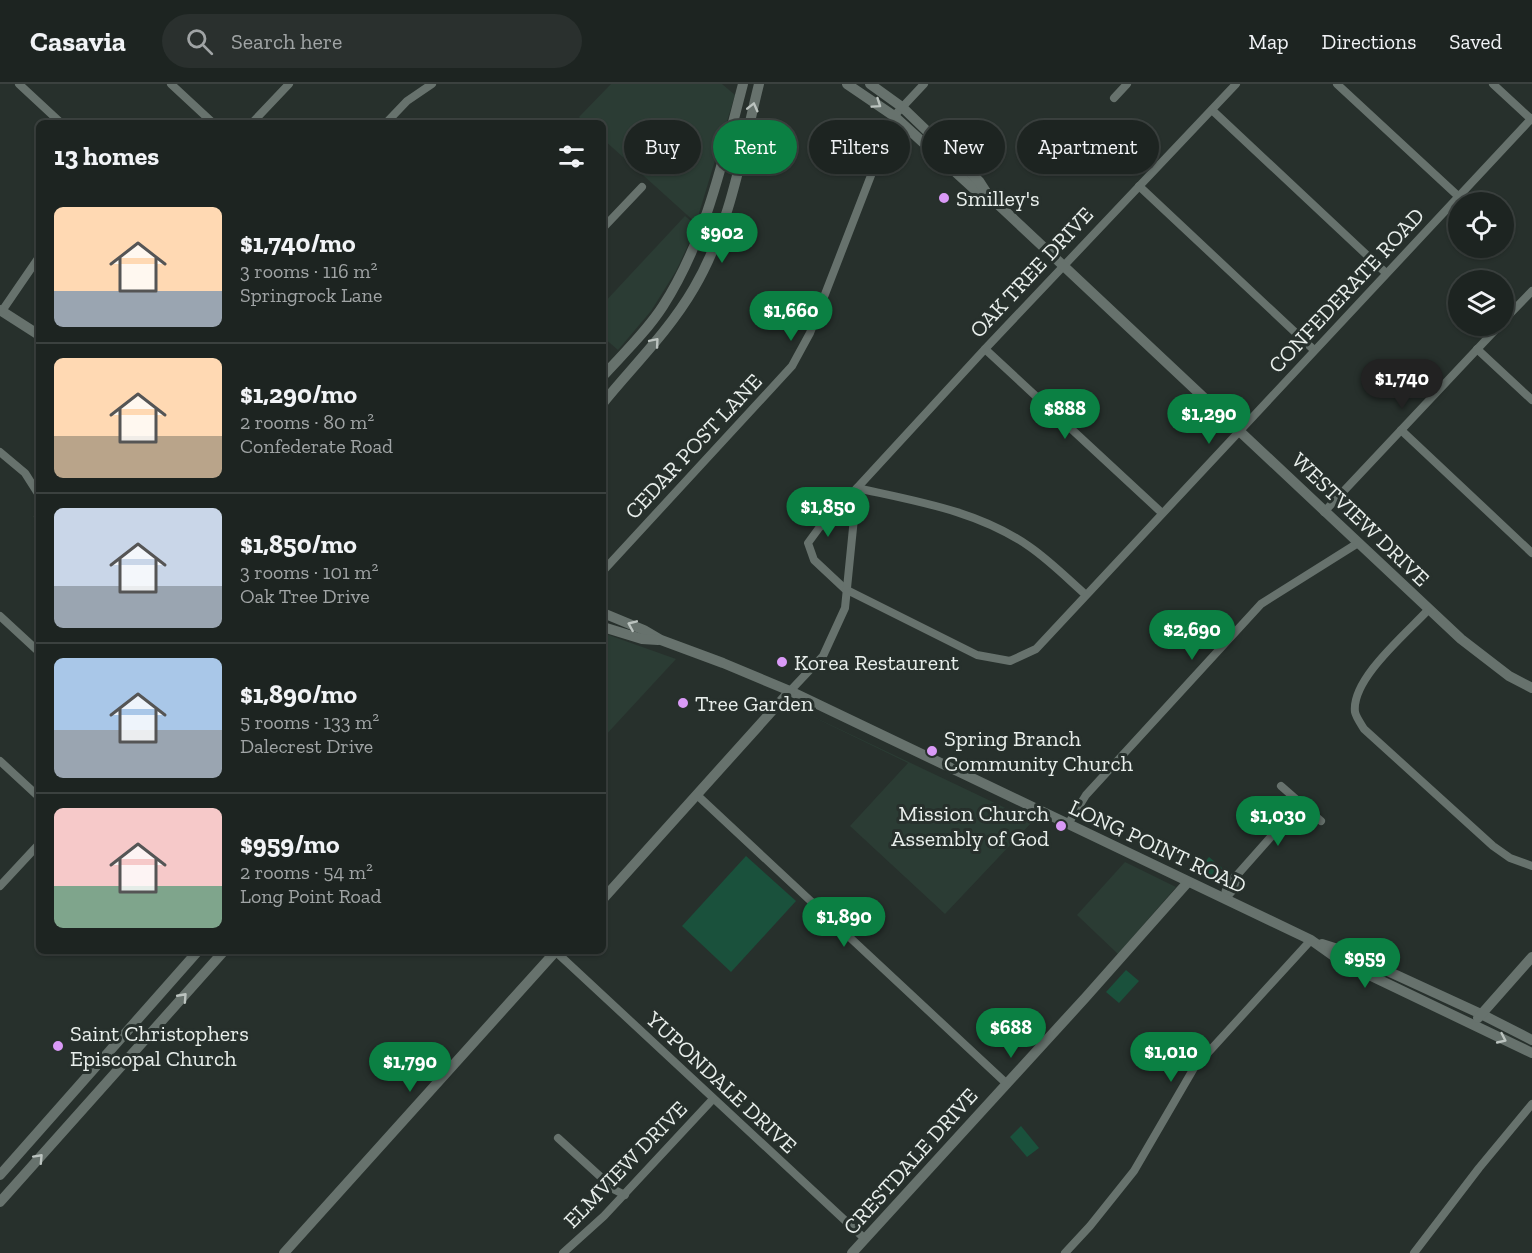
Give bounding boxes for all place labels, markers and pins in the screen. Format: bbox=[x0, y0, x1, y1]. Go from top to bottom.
place label: Smilley's bbox=[956, 185, 1040, 212]
marker: Smilley's bbox=[937, 191, 951, 205]
pin: $902 bbox=[686, 213, 758, 264]
pin: $1,660 bbox=[742, 291, 840, 342]
pin: $1,740 bbox=[1353, 359, 1451, 410]
pin: $888 bbox=[1029, 389, 1101, 440]
pin: $1,290 bbox=[1160, 394, 1258, 445]
pin: $1,850 bbox=[779, 487, 877, 538]
pin: $2,690 bbox=[1143, 610, 1241, 661]
place label: Korea Restaurent bbox=[794, 649, 960, 676]
marker: Korea Restaurent bbox=[775, 655, 789, 669]
place label: Tree Garden bbox=[695, 690, 814, 717]
marker: Tree Garden bbox=[676, 696, 690, 710]
place label: Spring Branch Community Church bbox=[944, 725, 1134, 777]
marker: Spring Branch Community Church bbox=[925, 744, 939, 758]
pin: $1,030 bbox=[1229, 796, 1327, 847]
place label: Mission Church Assembly of God bbox=[891, 800, 1050, 852]
marker: Mission Church Assembly of God bbox=[1054, 819, 1068, 833]
pin: $1,890 bbox=[795, 897, 893, 948]
pin: $959 bbox=[1329, 938, 1401, 989]
pin: $688 bbox=[975, 1008, 1047, 1059]
place label: Saint Christophers Episcopal Church bbox=[70, 1020, 249, 1072]
pin: $1,010 bbox=[1122, 1032, 1220, 1083]
marker: Saint Christophers Episcopal Church bbox=[51, 1039, 65, 1053]
pin: $1,790 bbox=[361, 1042, 459, 1093]

